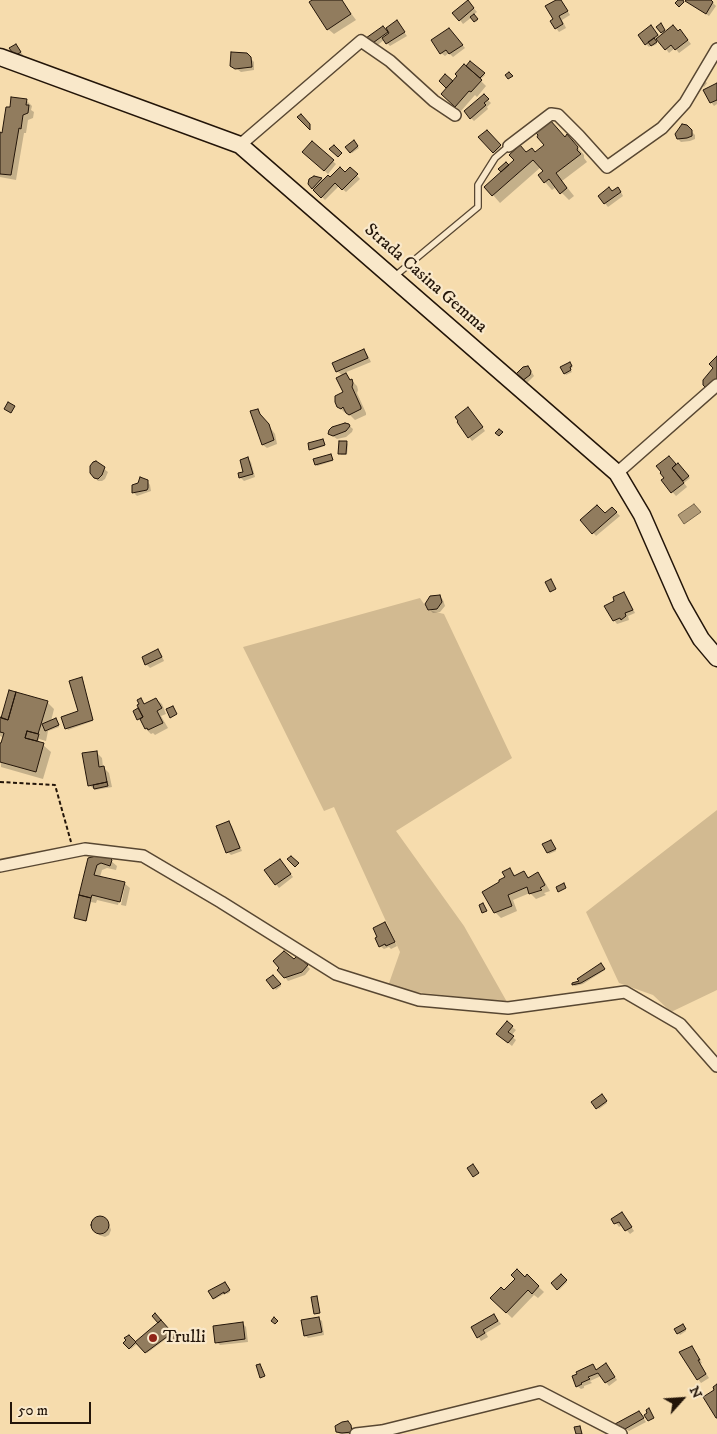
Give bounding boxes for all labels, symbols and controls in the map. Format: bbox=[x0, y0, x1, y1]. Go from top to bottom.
street label: Strada Casina Gemma bbox=[359, 220, 491, 338]
place label: Trulli bbox=[163, 1327, 206, 1349]
marker: Trulli bbox=[147, 1332, 159, 1344]
north arrow bbox=[657, 1374, 707, 1424]
text: N bbox=[685, 1383, 706, 1402]
scale bar bbox=[12, 1392, 94, 1424]
text: 50 m bbox=[18, 1401, 48, 1420]

